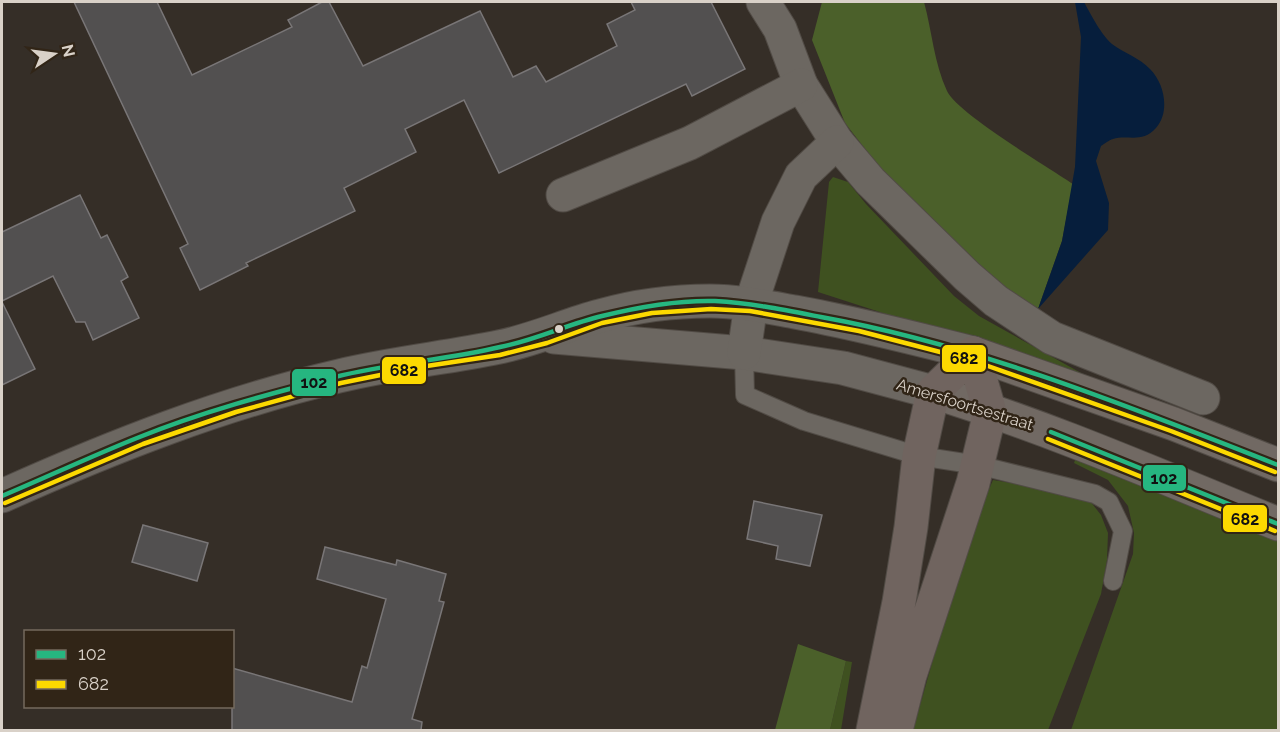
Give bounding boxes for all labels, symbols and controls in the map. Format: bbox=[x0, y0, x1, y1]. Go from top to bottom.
north arrow bbox=[24, 24, 84, 84]
text: N bbox=[57, 43, 79, 59]
unlabelled marker bbox=[553, 323, 565, 335]
line badge: 682 bbox=[941, 344, 987, 373]
text: 682 bbox=[950, 349, 978, 368]
line badge: 682 bbox=[381, 356, 427, 385]
text: 682 bbox=[390, 361, 418, 380]
line badge: 102 bbox=[291, 368, 337, 397]
text: 102 bbox=[301, 373, 327, 392]
street label: Amersfoortsestraat bbox=[894, 375, 1036, 434]
line badge: 102 bbox=[1142, 464, 1187, 492]
text: 102 bbox=[1151, 469, 1177, 488]
line badge: 682 bbox=[1222, 504, 1268, 533]
text: 682 bbox=[1231, 510, 1259, 529]
legend bbox=[24, 630, 234, 708]
text: 102 bbox=[78, 643, 106, 664]
text: 682 bbox=[78, 673, 109, 694]

